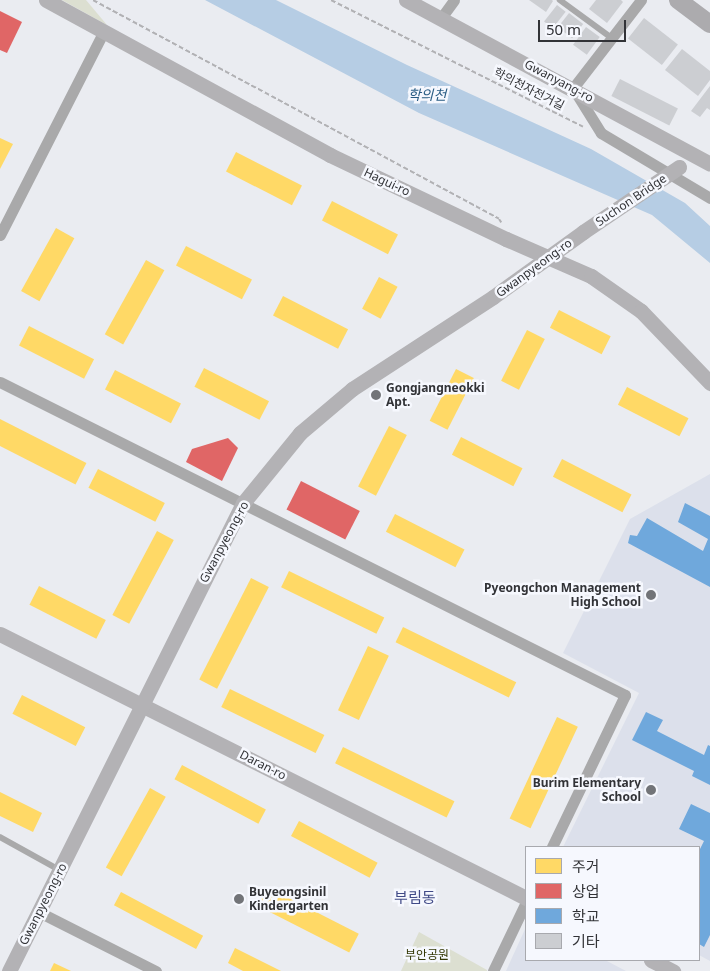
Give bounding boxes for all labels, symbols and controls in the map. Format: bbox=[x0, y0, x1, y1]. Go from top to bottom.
scale bar bbox=[540, 10, 628, 42]
text: 50 m bbox=[546, 19, 581, 39]
street label: Gwanyang-ro bbox=[522, 57, 596, 105]
street label: 학의천자전거길 bbox=[491, 65, 567, 113]
water label: 학의천 bbox=[408, 87, 446, 103]
street label: Hagui-ro bbox=[362, 165, 412, 199]
street label: Suchon Bridge bbox=[593, 171, 669, 229]
street label: Gwanpyeong-ro bbox=[493, 236, 575, 300]
place label: Gongjangneokki Apt. bbox=[386, 381, 485, 409]
marker: Gongjangneokki Apt. bbox=[370, 389, 382, 401]
street label: Gwanpyeong-ro bbox=[196, 499, 252, 585]
place label: Pyeongchon Management High School bbox=[484, 581, 641, 609]
marker: Pyeongchon Management High School bbox=[645, 589, 657, 601]
street label: Daran-ro bbox=[237, 747, 289, 783]
place label: Burim Elementary School bbox=[533, 776, 641, 804]
marker: Burim Elementary School bbox=[645, 784, 657, 796]
legend bbox=[525, 846, 700, 961]
text: 주거 bbox=[572, 856, 600, 876]
street label: Gwanpyeong-ro bbox=[16, 861, 70, 947]
text: 상업 bbox=[572, 881, 600, 901]
place label: Buyeongsinil Kindergarten bbox=[249, 885, 329, 913]
district label: 부림동 bbox=[394, 889, 436, 907]
marker: Buyeongsinil Kindergarten bbox=[233, 893, 245, 905]
text: 학교 bbox=[572, 906, 600, 926]
text: 기타 bbox=[572, 931, 600, 951]
park label: 부안공원 bbox=[405, 948, 449, 962]

